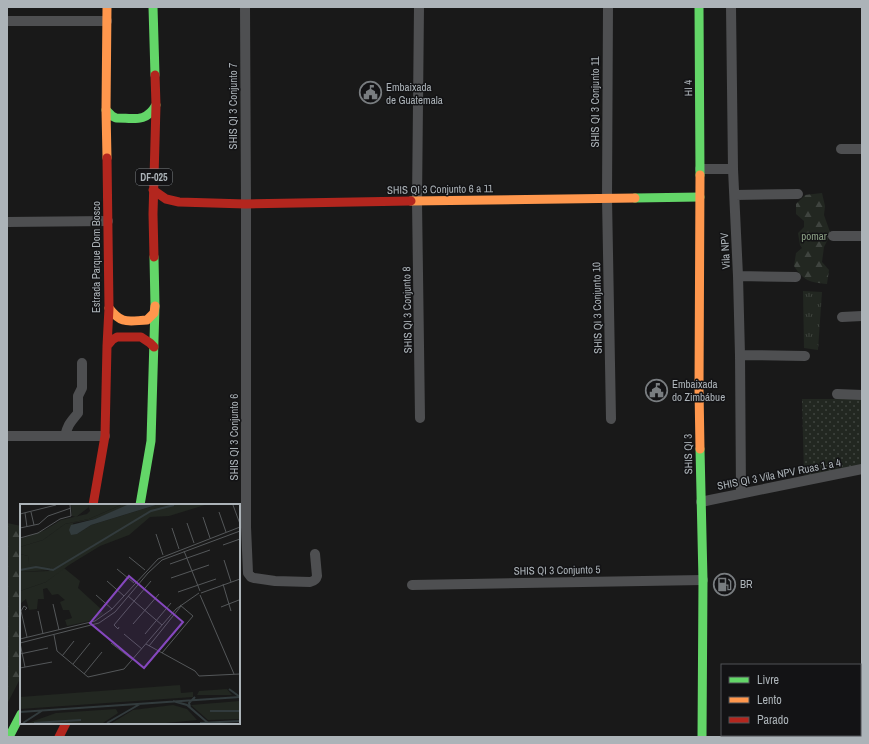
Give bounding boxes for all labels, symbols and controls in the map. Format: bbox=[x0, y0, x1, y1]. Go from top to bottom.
street label: SHIS QI 3 Conjunto 11 bbox=[588, 56, 602, 148]
street label: SHIS QI 3 Conjunto 7 bbox=[226, 63, 240, 149]
public building icon: Embaixada de Guatemala bbox=[358, 80, 384, 106]
place label: Embaixada de Guatemala bbox=[386, 80, 443, 107]
street label: HI 4 bbox=[681, 80, 695, 96]
road number: DF-025 bbox=[136, 169, 172, 185]
street label: SHIS QI 3 Conjunto 6 a 11 bbox=[387, 181, 493, 197]
street label: Estrada Parque Dom Bosco bbox=[89, 201, 103, 313]
park label: pomar bbox=[801, 229, 827, 243]
street label: Vila NPV bbox=[717, 232, 733, 270]
street label: SHIS QI 3 Conjunto 10 bbox=[589, 262, 605, 354]
street label: SHIS QI 3 Conjunto 8 bbox=[399, 267, 415, 353]
public building icon: Embaixada do Zimbábue bbox=[643, 377, 669, 403]
place label: Embaixada do Zimbábue bbox=[672, 377, 725, 404]
street label: SHIS QI 3 Conjunto 6 bbox=[227, 394, 241, 480]
street label: SHIS QI 3 bbox=[681, 434, 695, 474]
street label: SHIS QI 3 Vila NPV Ruas 1 a 4 bbox=[716, 455, 842, 493]
inset map bbox=[20, 504, 240, 724]
street label: SHIS QI 3 Conjunto 5 bbox=[514, 562, 600, 578]
fuel station icon: BR bbox=[711, 571, 737, 597]
place label: BR bbox=[740, 577, 753, 591]
legend bbox=[721, 664, 861, 736]
text: Livre bbox=[757, 672, 779, 688]
text: Lento bbox=[757, 692, 782, 708]
text: Parado bbox=[757, 712, 789, 728]

